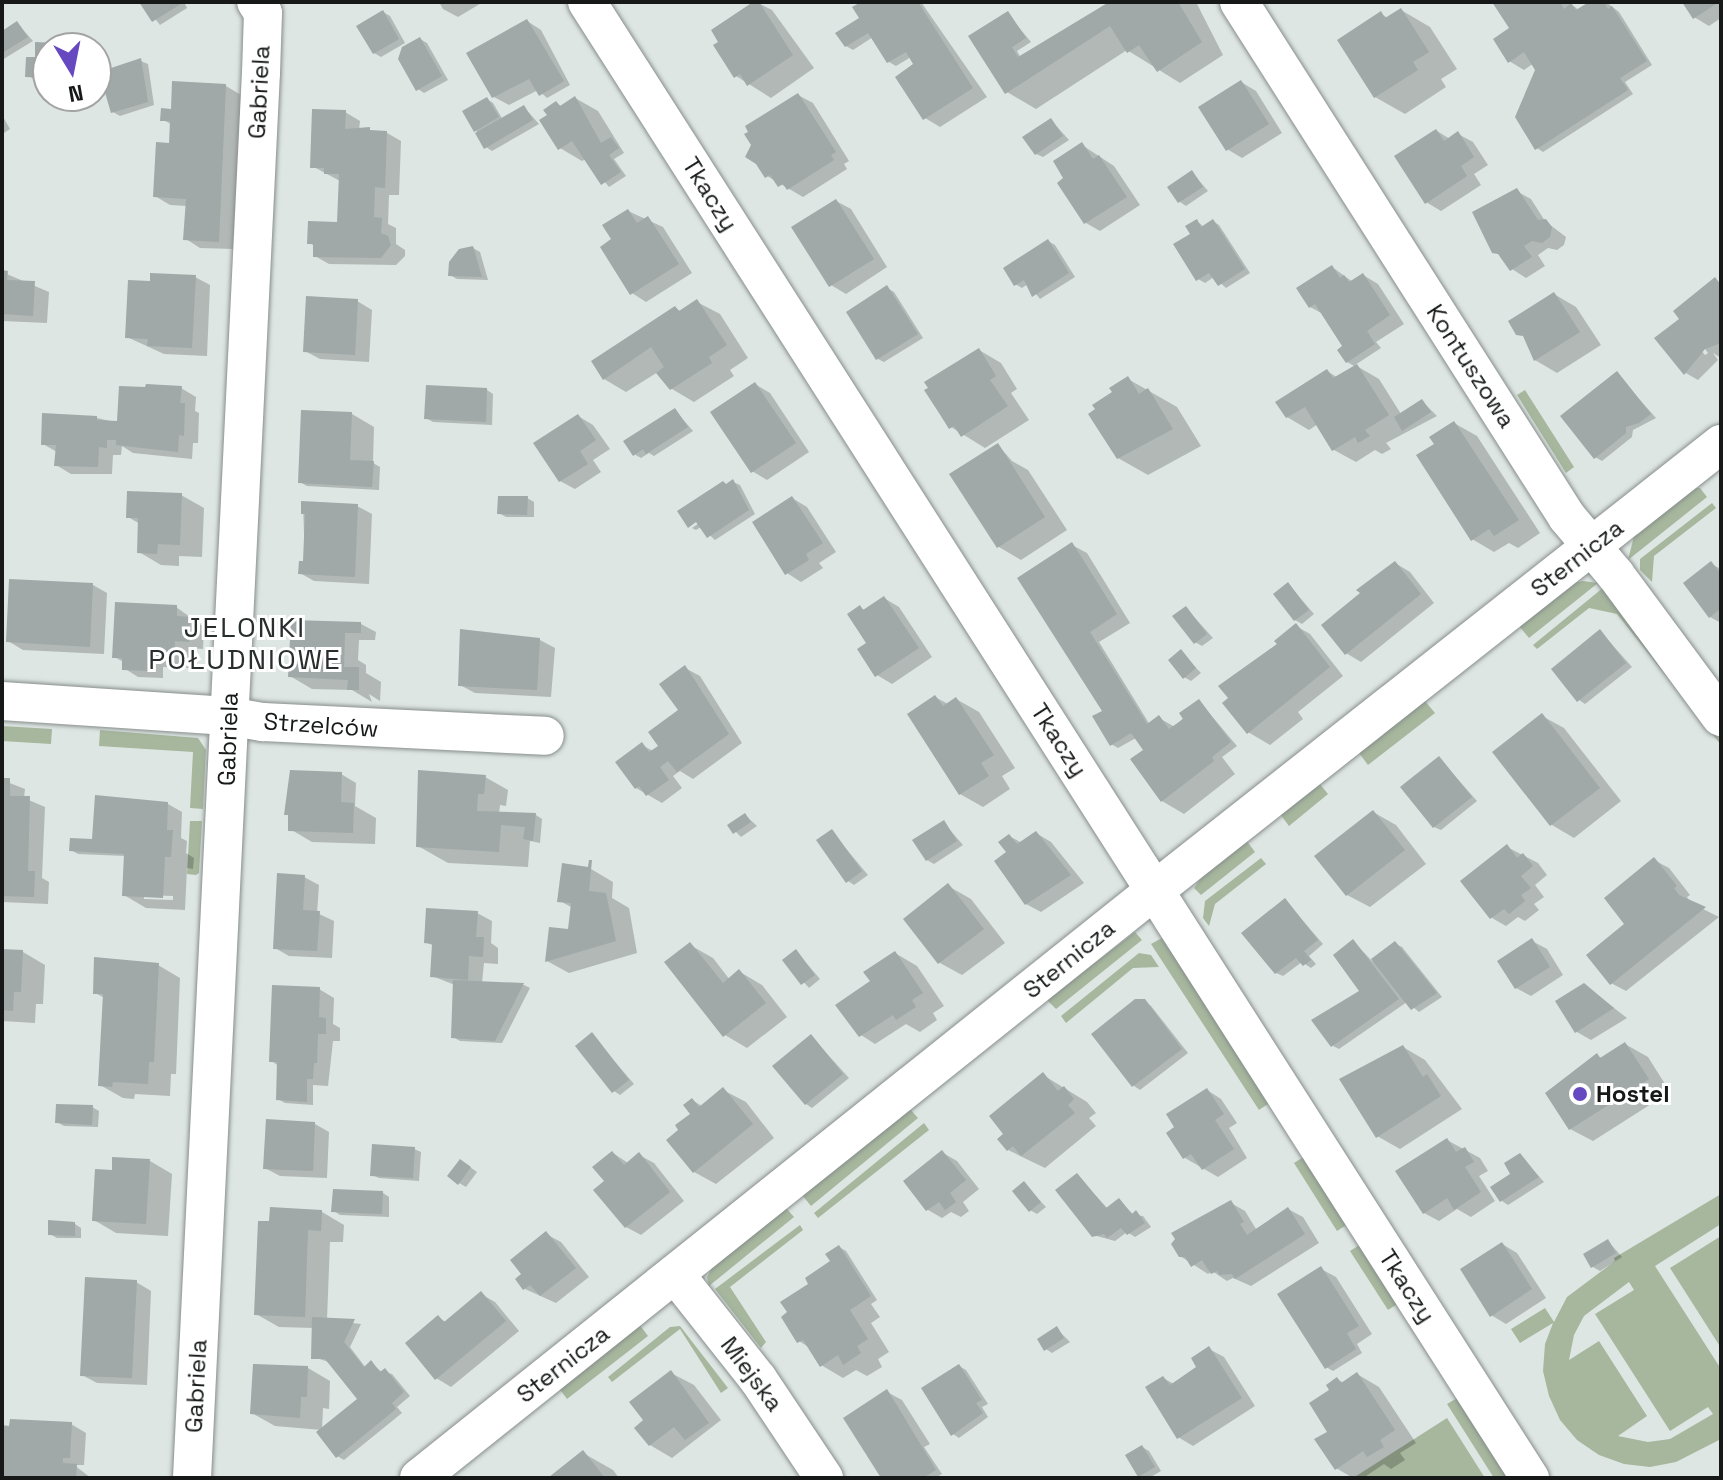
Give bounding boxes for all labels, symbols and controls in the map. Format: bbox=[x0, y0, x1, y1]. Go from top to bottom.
north arrow bbox=[32, 32, 112, 112]
street label: Gabriela bbox=[242, 44, 276, 140]
text: N bbox=[66, 79, 86, 109]
street label: Tkaczy bbox=[676, 152, 744, 236]
street label: Kontuszowa bbox=[1420, 299, 1522, 433]
street label: Sternicza bbox=[1525, 513, 1629, 603]
district label: JELONKI POŁUDNIOWE bbox=[148, 610, 342, 676]
street label: Gabriela bbox=[212, 692, 244, 786]
street label: Tkaczy bbox=[1025, 698, 1093, 782]
street label: Strzelców bbox=[263, 707, 379, 743]
street label: Sternicza bbox=[1017, 913, 1121, 1005]
place label: Hostel bbox=[1596, 1080, 1670, 1108]
marker: Hostel bbox=[1571, 1085, 1589, 1103]
street label: Tkaczy bbox=[1373, 1244, 1441, 1328]
street label: Sternicza bbox=[511, 1319, 615, 1409]
street label: Miejska bbox=[715, 1331, 789, 1417]
street label: Gabriela bbox=[179, 1338, 213, 1434]

